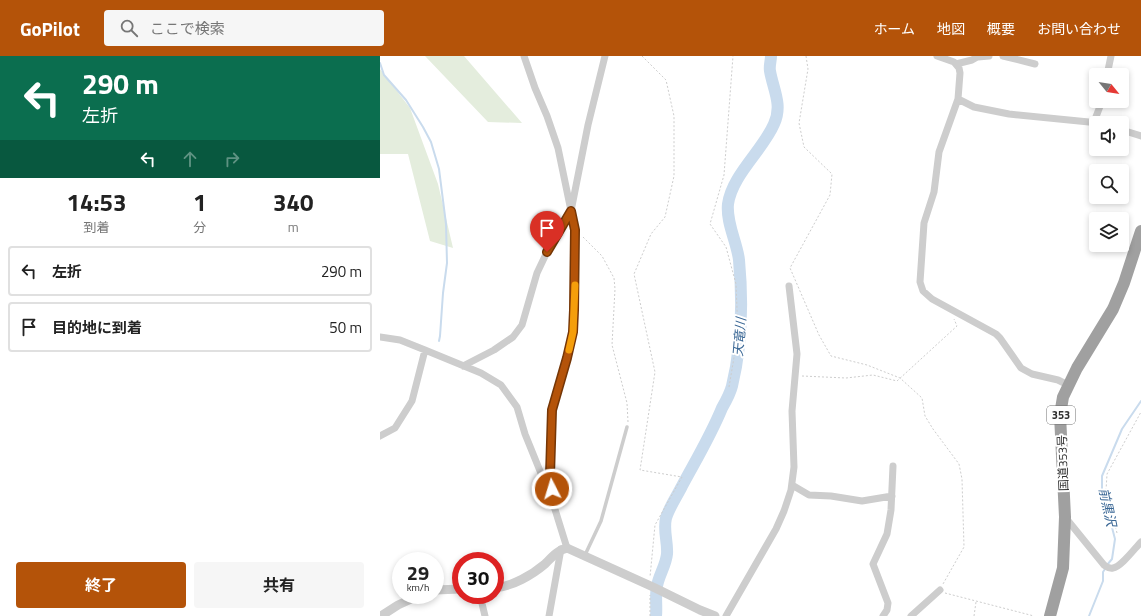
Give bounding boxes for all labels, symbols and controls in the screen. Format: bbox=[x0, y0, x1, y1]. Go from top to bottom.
search box bbox=[104, 10, 384, 46]
text: GoPilot bbox=[20, 14, 80, 43]
icon: search bbox=[118, 17, 140, 39]
text: ここで検索 bbox=[150, 17, 225, 40]
text: ホーム bbox=[873, 18, 915, 39]
text: 地図 bbox=[937, 18, 965, 39]
text: 概要 bbox=[987, 18, 1015, 39]
text: お問い合わせ bbox=[1037, 18, 1121, 39]
text: 290 m bbox=[82, 62, 159, 105]
north arrow bbox=[1089, 68, 1129, 108]
map controls bbox=[1089, 68, 1129, 252]
icon: left bbox=[16, 72, 68, 124]
text: 左折 bbox=[82, 102, 118, 129]
button: sound bbox=[1089, 116, 1129, 156]
icon: left bbox=[137, 148, 159, 170]
icon: ahead bbox=[179, 148, 201, 170]
icon: right bbox=[221, 148, 243, 170]
button: search bbox=[1089, 164, 1129, 204]
text: 14:53 bbox=[67, 184, 126, 220]
text: 1 bbox=[193, 184, 207, 220]
text: 340 bbox=[273, 184, 313, 220]
pin bbox=[530, 211, 564, 252]
button: layers bbox=[1089, 212, 1129, 252]
text: 到着 bbox=[84, 217, 110, 237]
text: 分 bbox=[193, 217, 206, 237]
text: m bbox=[288, 217, 299, 237]
icon: arrive bbox=[536, 217, 558, 239]
icon: left bbox=[18, 260, 40, 282]
text: 左折 bbox=[52, 260, 82, 283]
text: 290 m bbox=[321, 260, 362, 283]
water label: 天竜川 bbox=[727, 315, 751, 357]
icon: arrive bbox=[18, 316, 40, 338]
text: 目的地に到着 bbox=[52, 316, 142, 339]
text: 50 m bbox=[329, 316, 362, 339]
road number: 353 bbox=[1047, 406, 1075, 424]
street label: 国道353号 bbox=[1052, 435, 1073, 491]
position arrow bbox=[531, 468, 573, 510]
water label: 前黒沢 bbox=[1094, 486, 1122, 530]
speed limit sign: 30 bbox=[452, 552, 504, 604]
text: 29 bbox=[407, 557, 429, 588]
button: 終了 bbox=[16, 562, 186, 608]
button: 共有 bbox=[194, 562, 364, 608]
text: km/h bbox=[407, 580, 429, 595]

